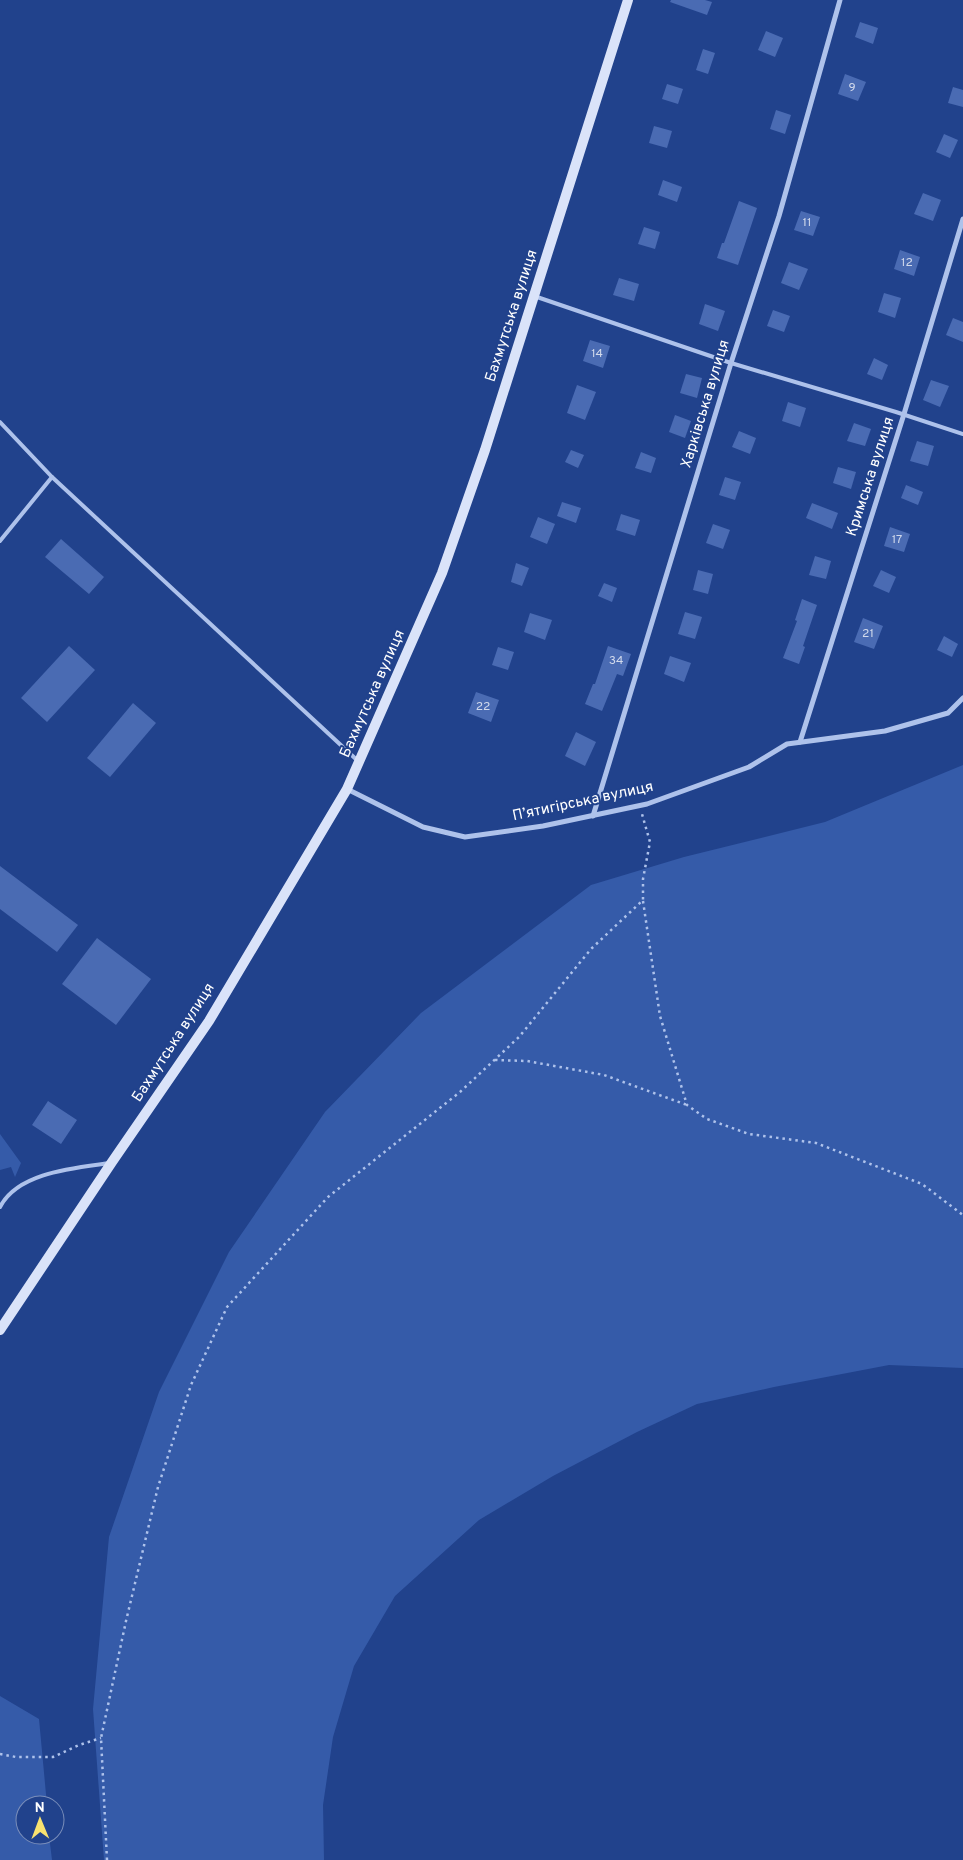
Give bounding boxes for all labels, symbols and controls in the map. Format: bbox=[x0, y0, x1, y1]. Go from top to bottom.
house number: 9 bbox=[848, 80, 856, 96]
house number: 11 bbox=[803, 215, 811, 231]
street label: Бахмутська вулиця bbox=[482, 247, 542, 385]
house number: 12 bbox=[901, 255, 913, 271]
street label: Харківська вулиця bbox=[677, 338, 735, 470]
house number: 14 bbox=[591, 346, 603, 362]
street label: Кримська вулиця bbox=[843, 415, 899, 539]
house number: 17 bbox=[892, 532, 902, 548]
house number: 21 bbox=[862, 626, 874, 642]
street label: Бахмутська вулиця bbox=[336, 627, 410, 761]
house number: 34 bbox=[609, 653, 623, 669]
house number: 22 bbox=[476, 699, 490, 715]
street label: П’ятигірська вулиця bbox=[511, 778, 655, 826]
street label: Бахмутська вулиця bbox=[128, 980, 220, 1106]
north arrow bbox=[15, 1795, 65, 1845]
text: N bbox=[35, 1800, 45, 1817]

